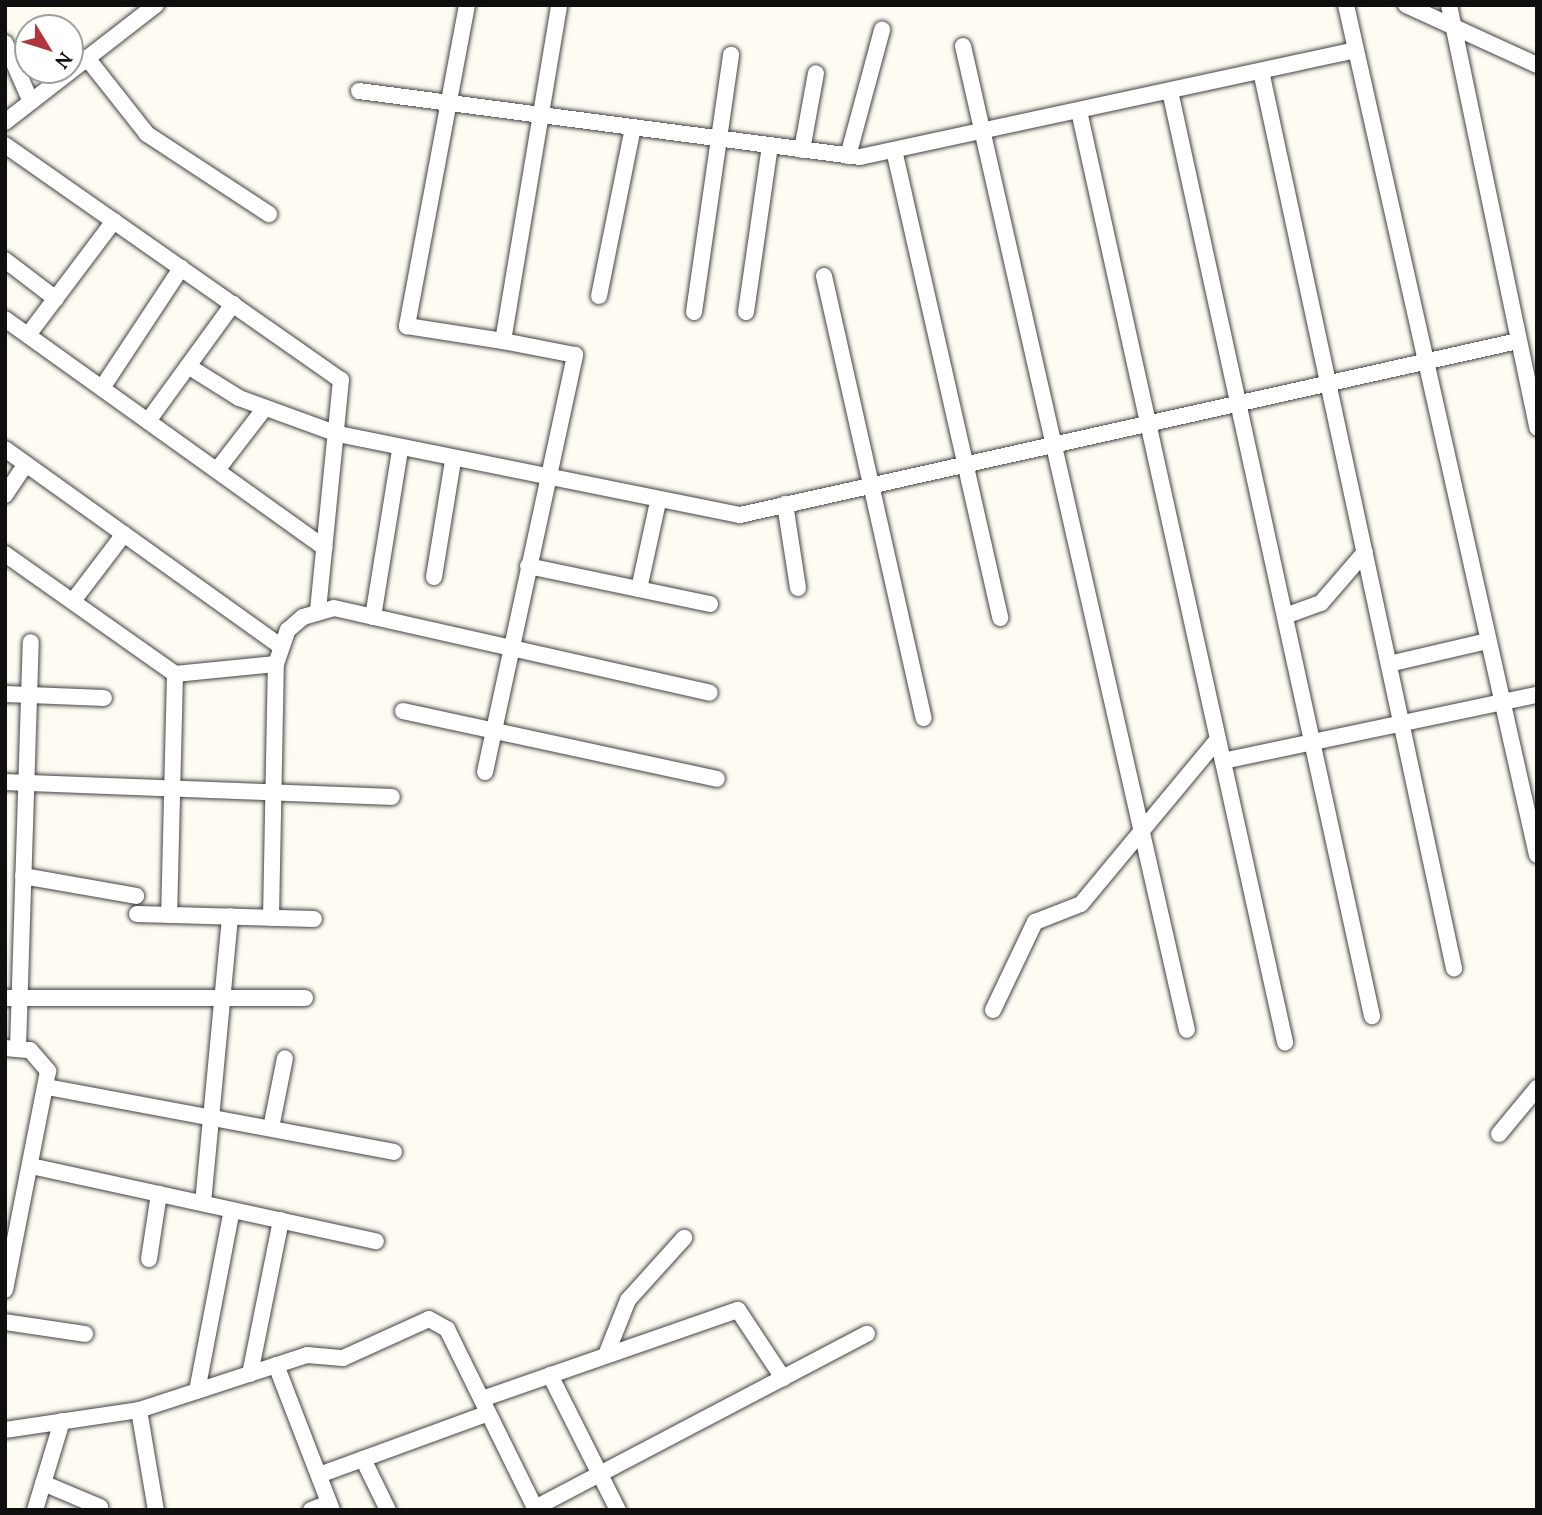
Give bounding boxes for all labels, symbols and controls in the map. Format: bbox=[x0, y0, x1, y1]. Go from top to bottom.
north arrow bbox=[14, 14, 84, 84]
text: N bbox=[50, 48, 78, 74]

